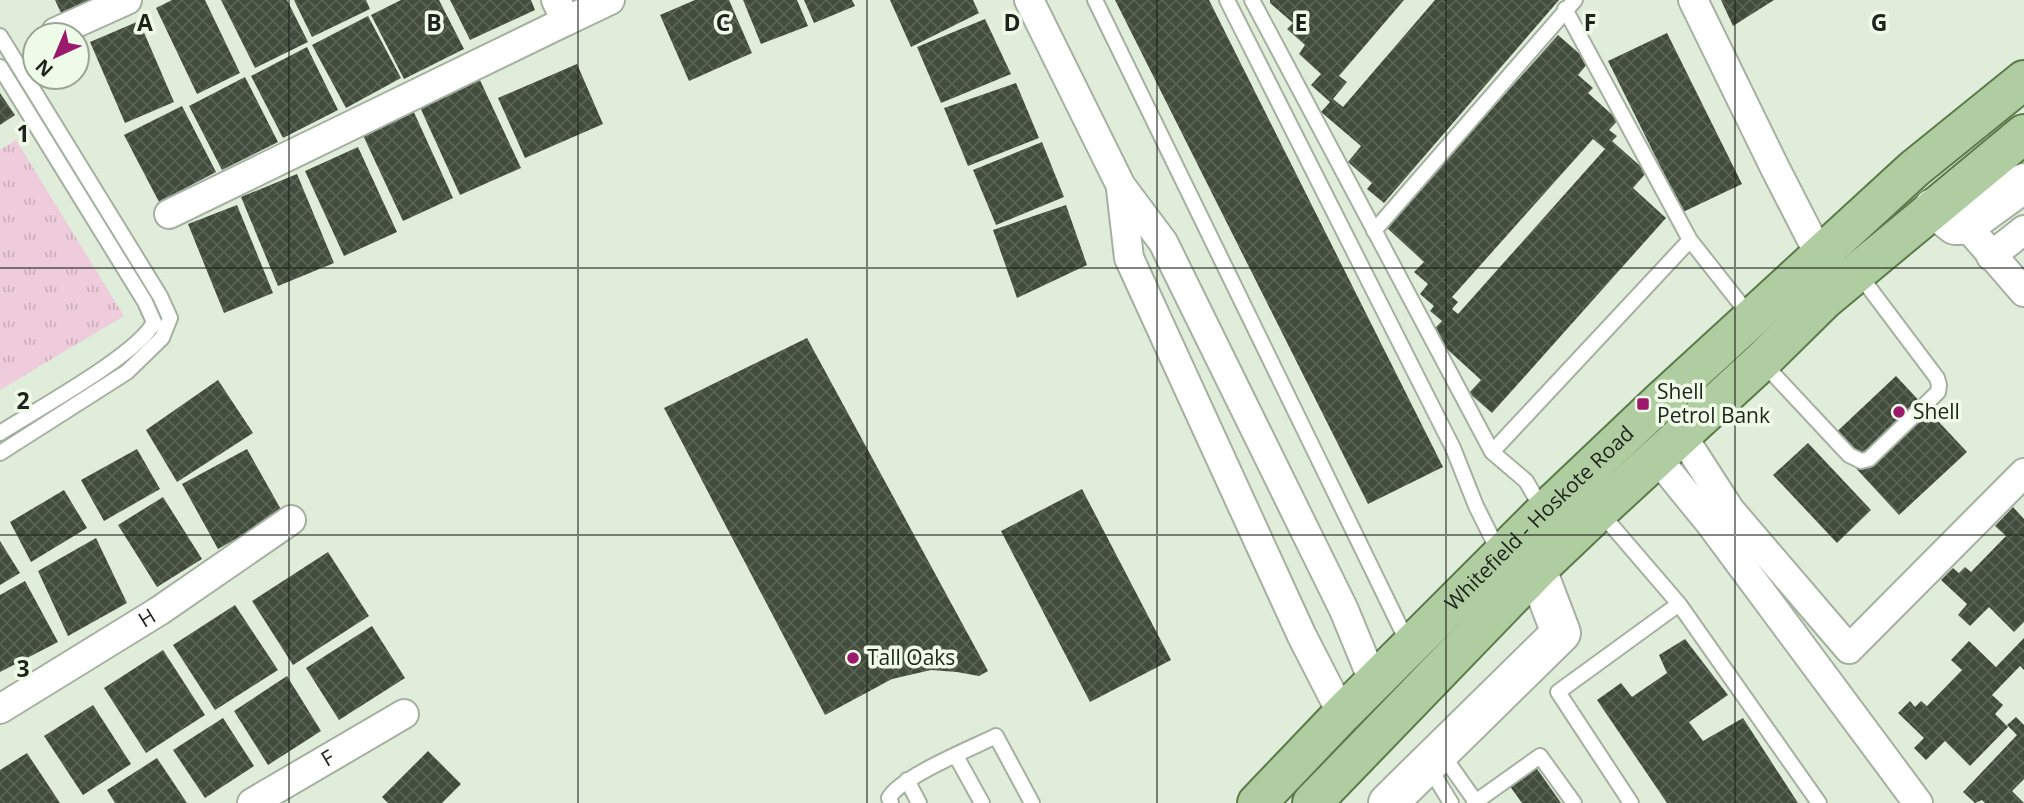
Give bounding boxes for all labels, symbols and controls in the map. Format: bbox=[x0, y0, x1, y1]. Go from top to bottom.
text: A bbox=[137, 6, 153, 38]
text: B bbox=[426, 6, 442, 38]
text: C bbox=[716, 6, 730, 38]
text: D bbox=[1003, 6, 1021, 38]
text: E bbox=[1295, 6, 1307, 38]
text: F bbox=[1584, 6, 1596, 38]
text: G bbox=[1871, 6, 1887, 38]
north arrow bbox=[21, 21, 91, 91]
text: N bbox=[30, 54, 59, 83]
text: 1 bbox=[16, 117, 30, 149]
place label: Shell Petrol Bank bbox=[1657, 377, 1770, 429]
text: 2 bbox=[16, 384, 30, 416]
marker: Shell Petrol Bank bbox=[1635, 396, 1651, 412]
place label: Shell bbox=[1913, 397, 1960, 425]
marker: Shell bbox=[1891, 404, 1907, 420]
street label: Whitefield - Hoskote Road bbox=[1438, 419, 1639, 616]
street label: H bbox=[133, 601, 161, 633]
place label: Tall Oaks bbox=[867, 643, 955, 671]
marker: Tall Oaks bbox=[845, 650, 861, 666]
text: 3 bbox=[16, 652, 30, 684]
street label: F bbox=[316, 743, 339, 772]

